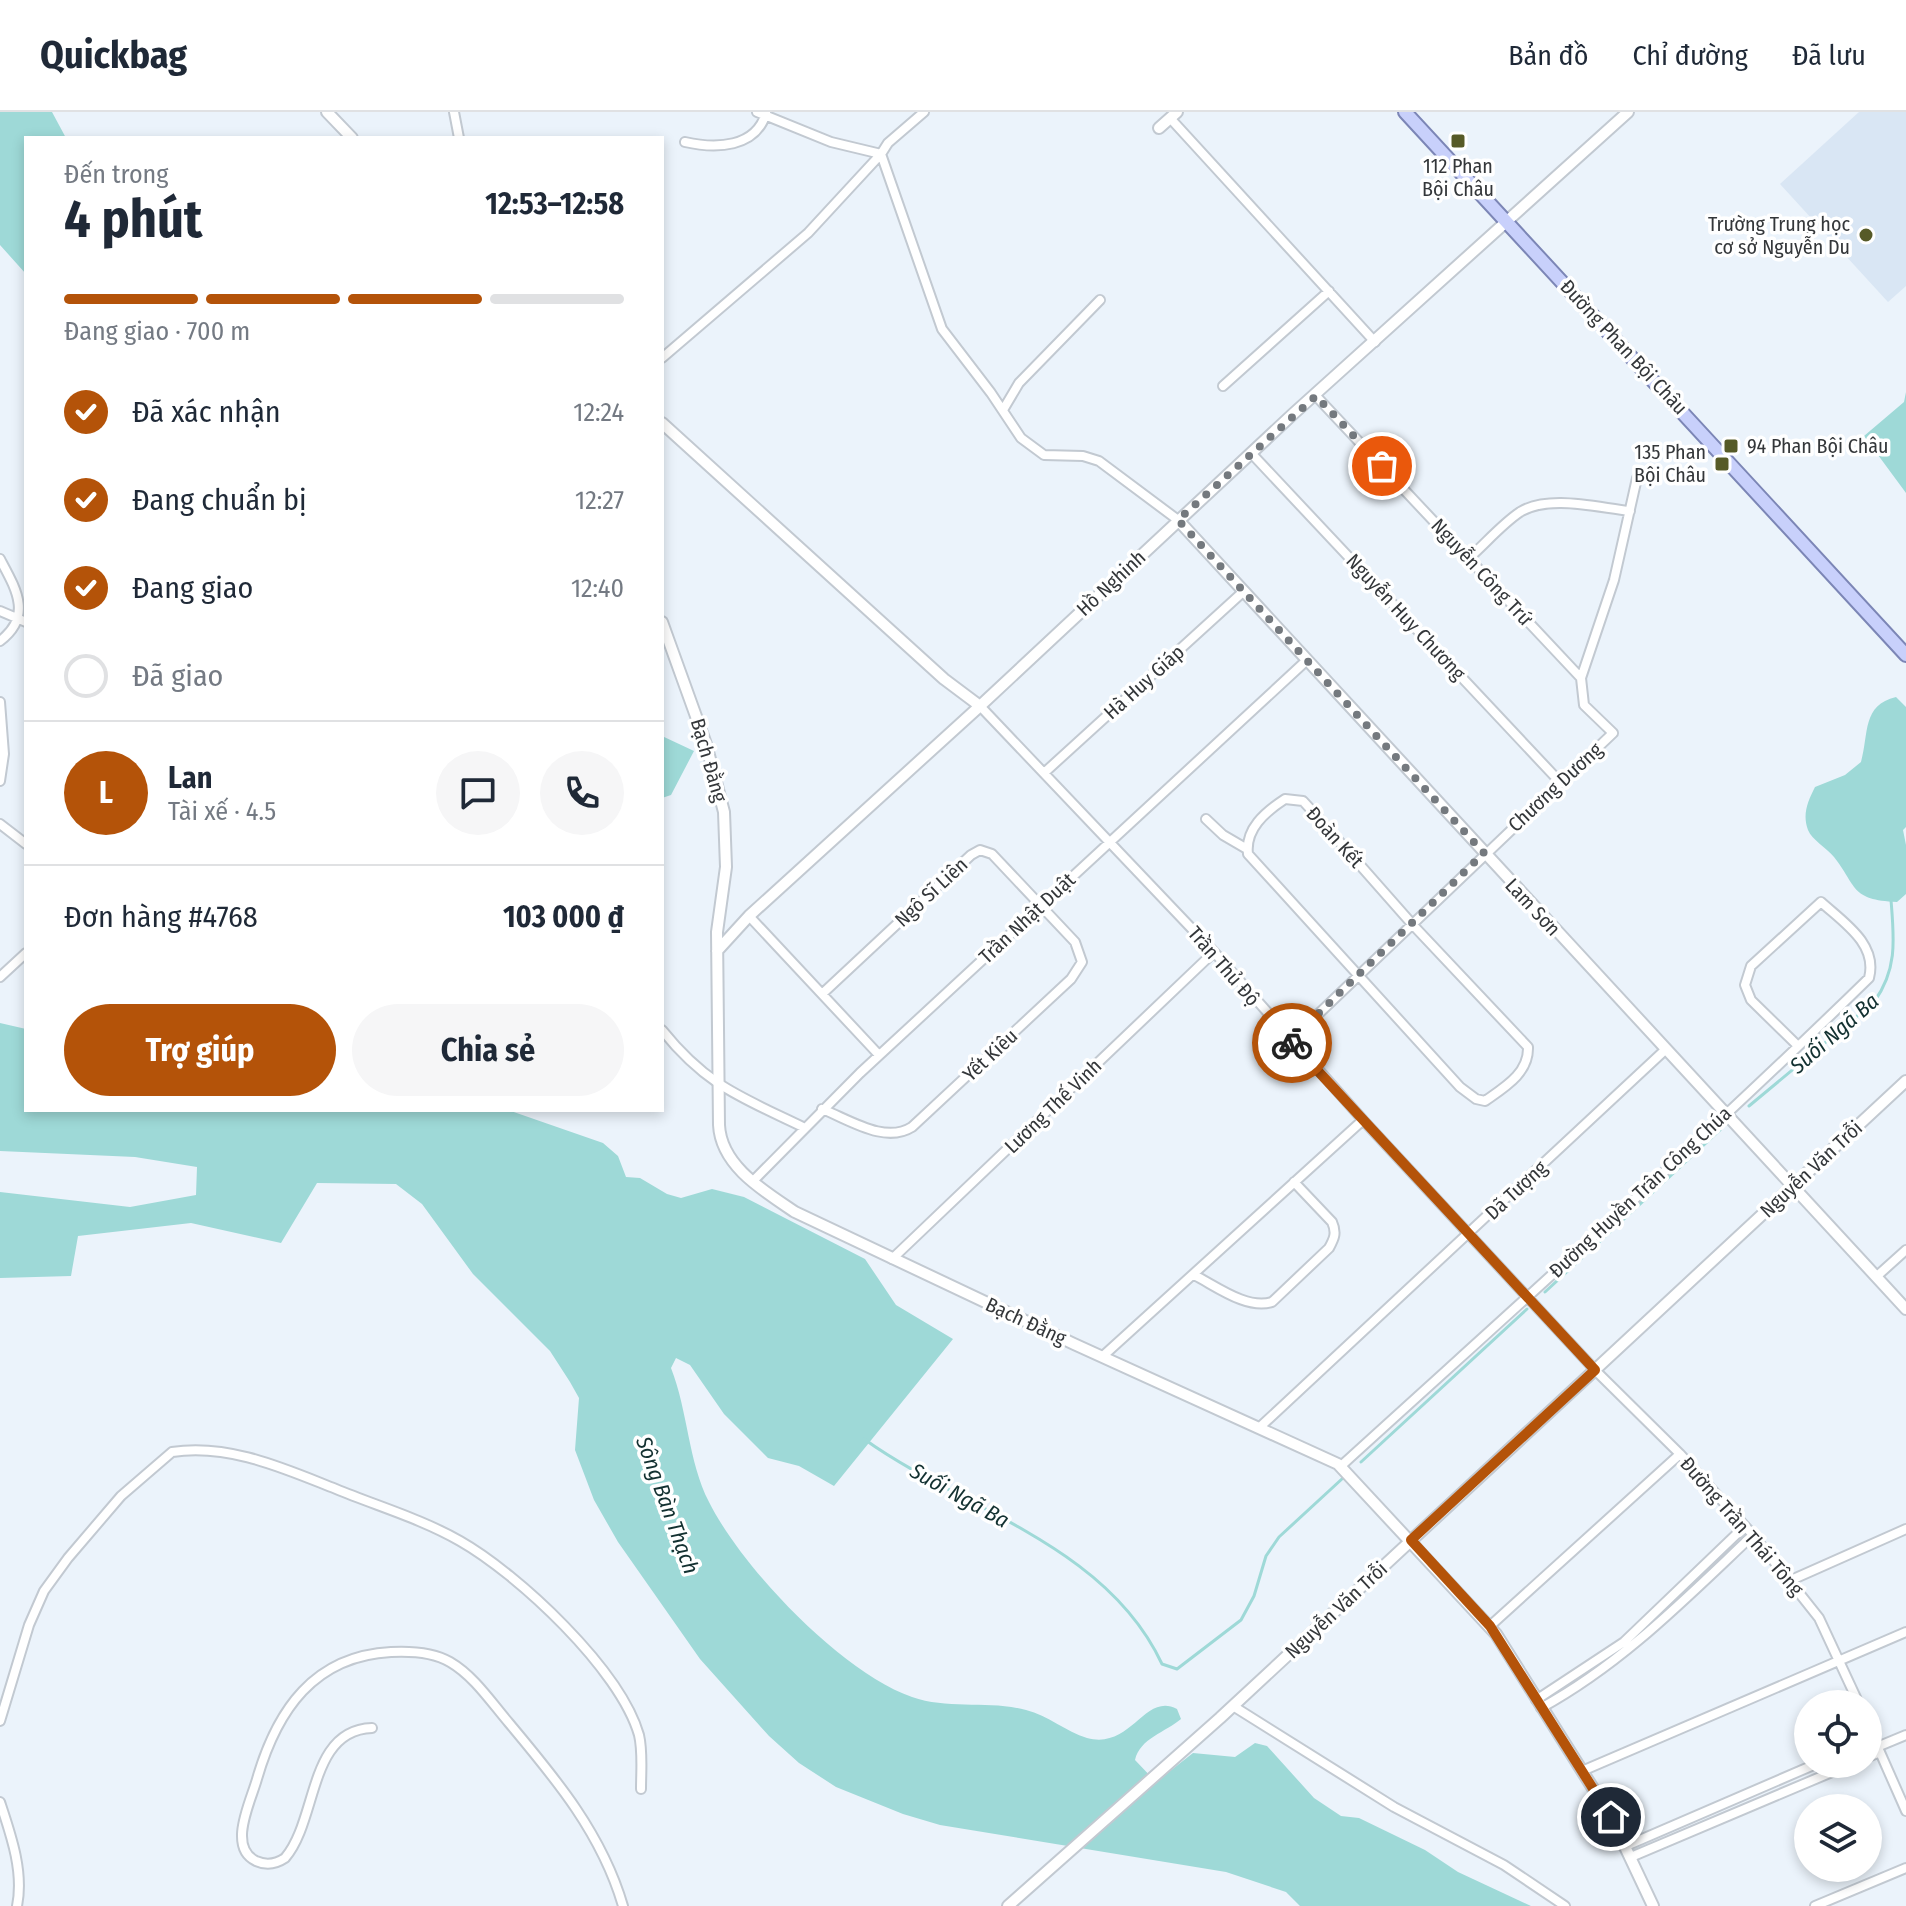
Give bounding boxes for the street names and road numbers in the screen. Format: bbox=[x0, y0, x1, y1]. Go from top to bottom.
street label: Đường Phan Bội Châu bbox=[1555, 275, 1693, 419]
street label: Nguyễn Công Trứ bbox=[1426, 514, 1538, 631]
street label: Hồ Nghinh bbox=[1072, 545, 1150, 621]
street label: Nguyễn Huy Chương bbox=[1341, 549, 1471, 686]
street label: Hà Huy Giáp bbox=[1099, 640, 1189, 724]
street label: Bạch Đằng bbox=[686, 715, 734, 805]
street label: Chương Dương bbox=[1503, 737, 1607, 837]
street label: Đoàn Kết bbox=[1301, 801, 1369, 873]
street label: Ngô Sĩ Liên bbox=[890, 852, 972, 932]
street label: Trần Nhật Duật bbox=[974, 867, 1080, 968]
street label: Lam Sơn bbox=[1500, 873, 1566, 941]
street label: Trần Thủ Độ bbox=[1183, 921, 1265, 1011]
street label: Yết Kiêu bbox=[958, 1024, 1022, 1086]
street label: Lương Thế Vinh bbox=[1000, 1054, 1106, 1158]
street label: Đường Huyền Trân Công Chúa bbox=[1544, 1101, 1736, 1283]
street label: Nguyễn Văn Trỗi bbox=[1755, 1116, 1867, 1222]
street label: Dã Tượng bbox=[1480, 1155, 1552, 1225]
street label: Bạch Đằng bbox=[982, 1291, 1071, 1350]
street label: Đường Trần Thái Tông bbox=[1675, 1452, 1809, 1601]
street label: Nguyễn Văn Trỗi bbox=[1280, 1557, 1392, 1663]

